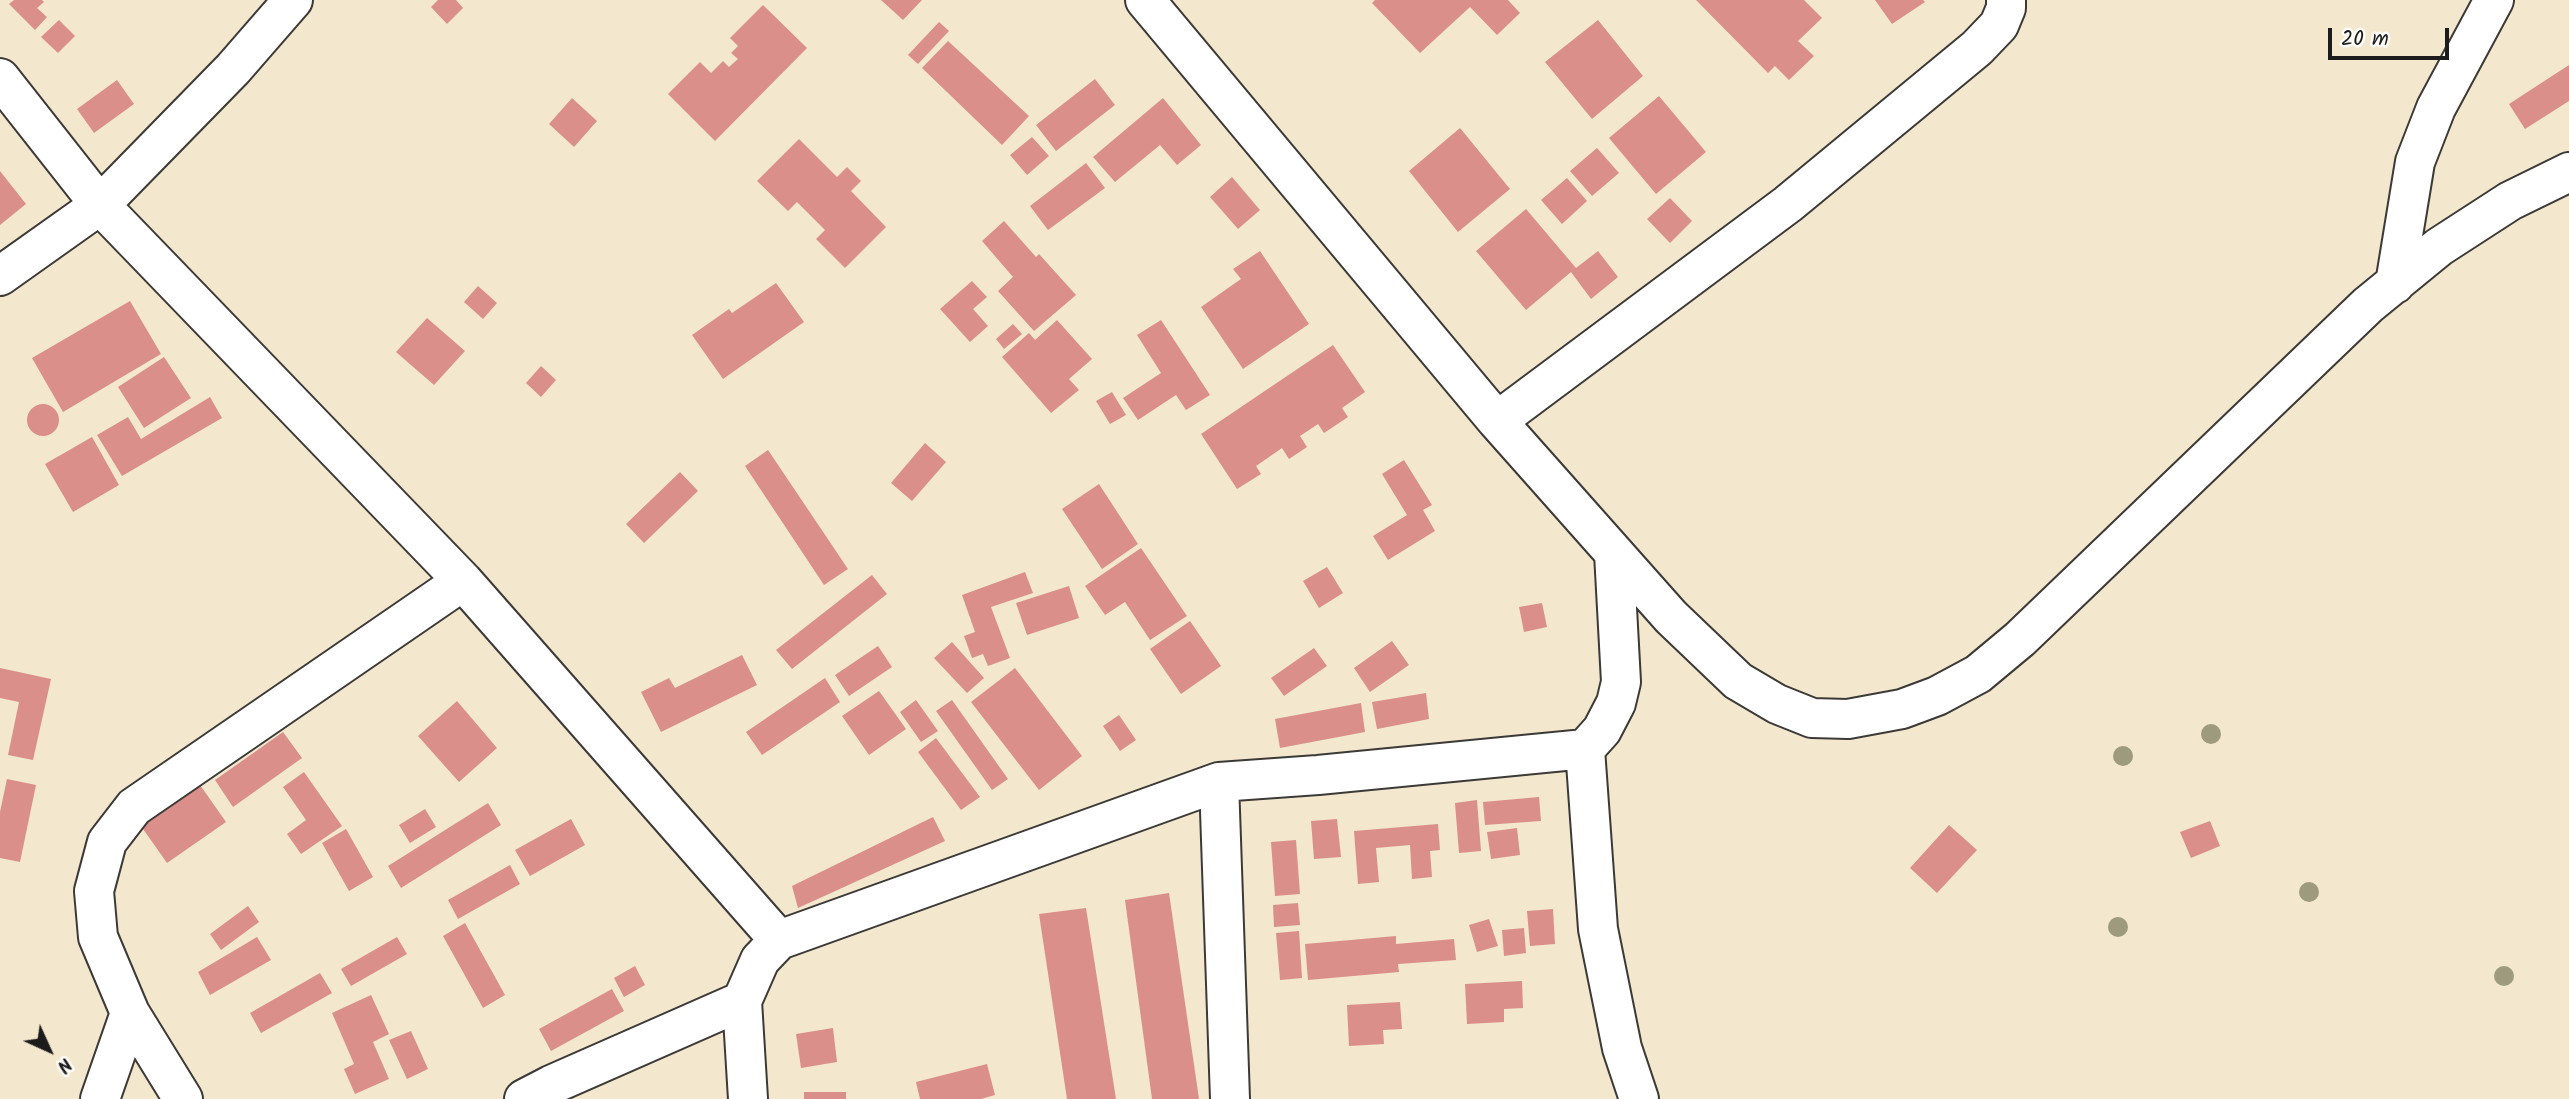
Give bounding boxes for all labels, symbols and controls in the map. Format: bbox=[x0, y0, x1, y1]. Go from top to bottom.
scale bar bbox=[2331, 14, 2452, 58]
text: 20 m bbox=[2341, 23, 2389, 56]
north arrow bbox=[14, 1015, 84, 1085]
text: N bbox=[49, 1050, 79, 1080]

